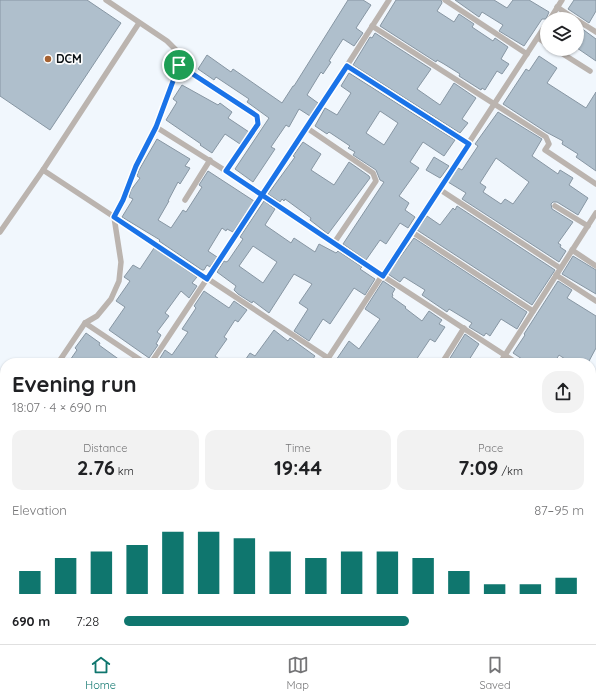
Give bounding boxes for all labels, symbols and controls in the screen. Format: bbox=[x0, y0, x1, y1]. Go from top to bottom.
map controls bbox=[540, 12, 584, 56]
button: layers bbox=[540, 12, 584, 56]
pin bbox=[162, 48, 196, 82]
place label: DCM bbox=[56, 51, 82, 66]
marker: DCM bbox=[43, 54, 53, 64]
icon: arrive bbox=[168, 54, 190, 76]
text: Evening run bbox=[12, 370, 137, 398]
button: share bbox=[542, 371, 584, 413]
text: 18:07 · 4 × 690 m bbox=[12, 399, 107, 415]
text: Distance bbox=[83, 441, 127, 455]
text: Time bbox=[285, 441, 311, 455]
text: Pace bbox=[478, 441, 503, 455]
text: 2.76 bbox=[77, 455, 115, 480]
text: 19:44 bbox=[274, 455, 322, 480]
text: 7:09 bbox=[458, 455, 498, 480]
text: km bbox=[115, 464, 134, 478]
text: /km bbox=[498, 464, 523, 478]
text: Elevation bbox=[12, 502, 67, 518]
text: 87–95 m bbox=[534, 502, 584, 518]
text: 690 m bbox=[12, 613, 50, 629]
text: 7:28 bbox=[76, 613, 99, 629]
tab: Home bbox=[85, 654, 116, 692]
tab: Map bbox=[286, 654, 309, 692]
tab: Saved bbox=[479, 654, 511, 692]

